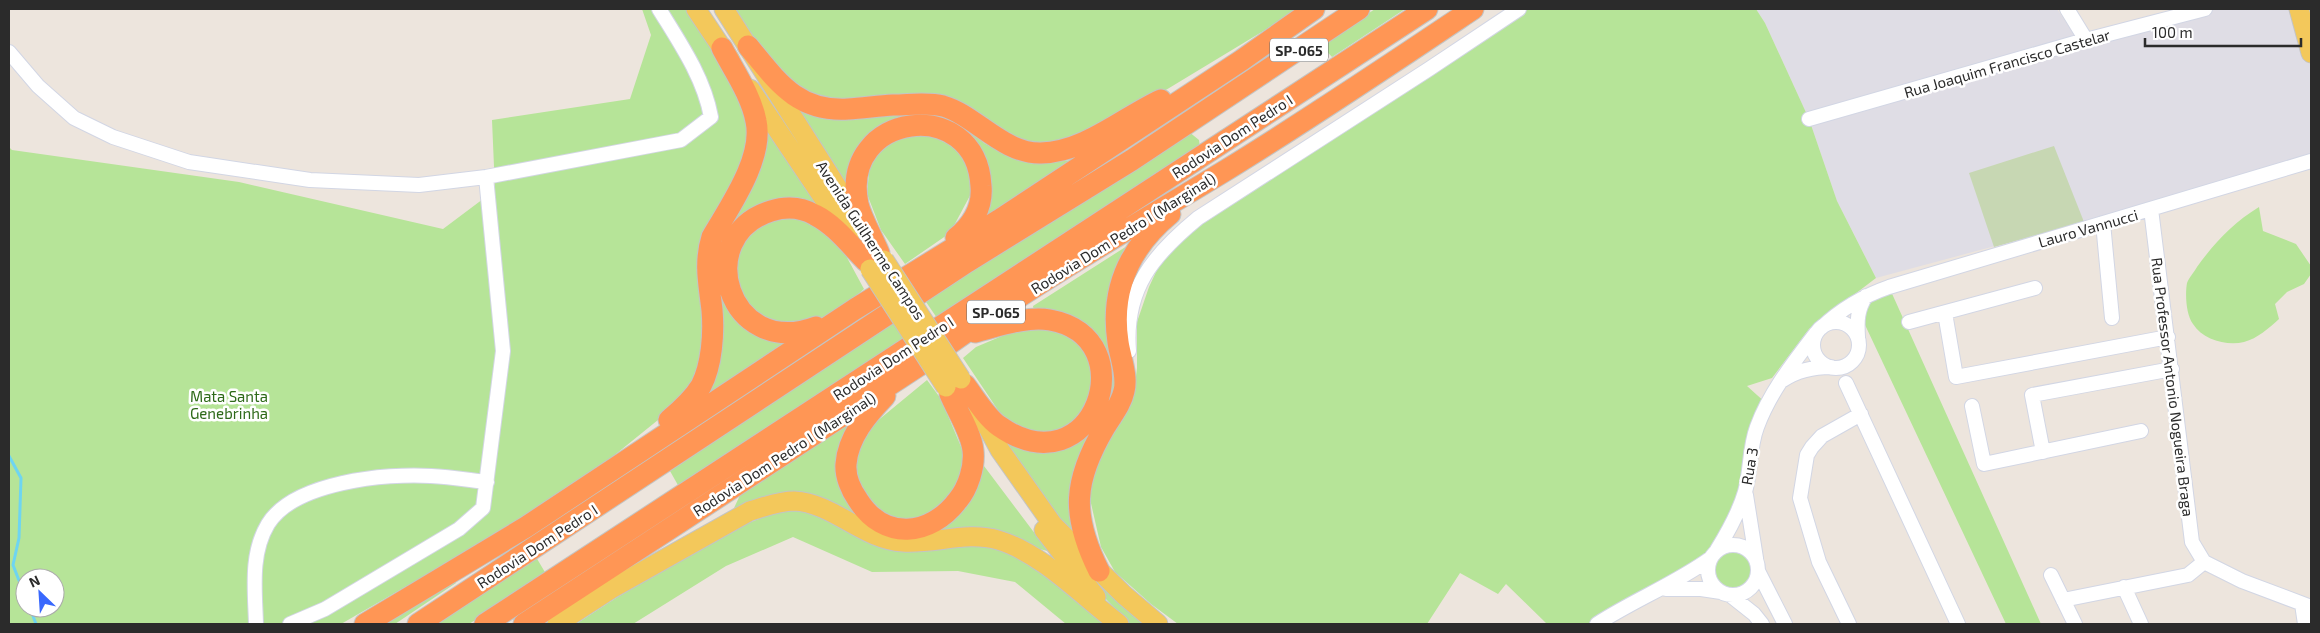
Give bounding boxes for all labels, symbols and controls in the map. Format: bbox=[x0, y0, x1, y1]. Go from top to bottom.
scale bar bbox=[2145, 15, 2301, 47]
text: 100 m bbox=[2152, 23, 2193, 41]
street label: Rua Joaquim Francisco Castelar bbox=[1902, 25, 2112, 101]
road number: SP-065 bbox=[1270, 38, 1328, 62]
street label: Rodovia Dom Pedro I bbox=[1168, 90, 1296, 182]
street label: Avenida Guilherme Campos bbox=[813, 157, 929, 323]
street label: Rodovia Dom Pedro I (Marginal) bbox=[1027, 169, 1219, 297]
street label: Lauro Vannucci bbox=[2036, 205, 2140, 251]
street label: Rua Professor Antonio Nogueira Braga bbox=[2148, 257, 2198, 517]
road number: SP-065 bbox=[967, 300, 1025, 324]
street label: Rodovia Dom Pedro I bbox=[829, 312, 957, 404]
park label: Mata Santa Genebrinha bbox=[190, 387, 268, 422]
street label: Rodovia Dom Pedro I (Marginal) bbox=[689, 388, 879, 520]
street label: Rua 3 bbox=[1737, 446, 1761, 486]
street label: Rodovia Dom Pedro I bbox=[473, 500, 601, 592]
north arrow bbox=[15, 568, 65, 618]
text: N bbox=[26, 571, 42, 591]

